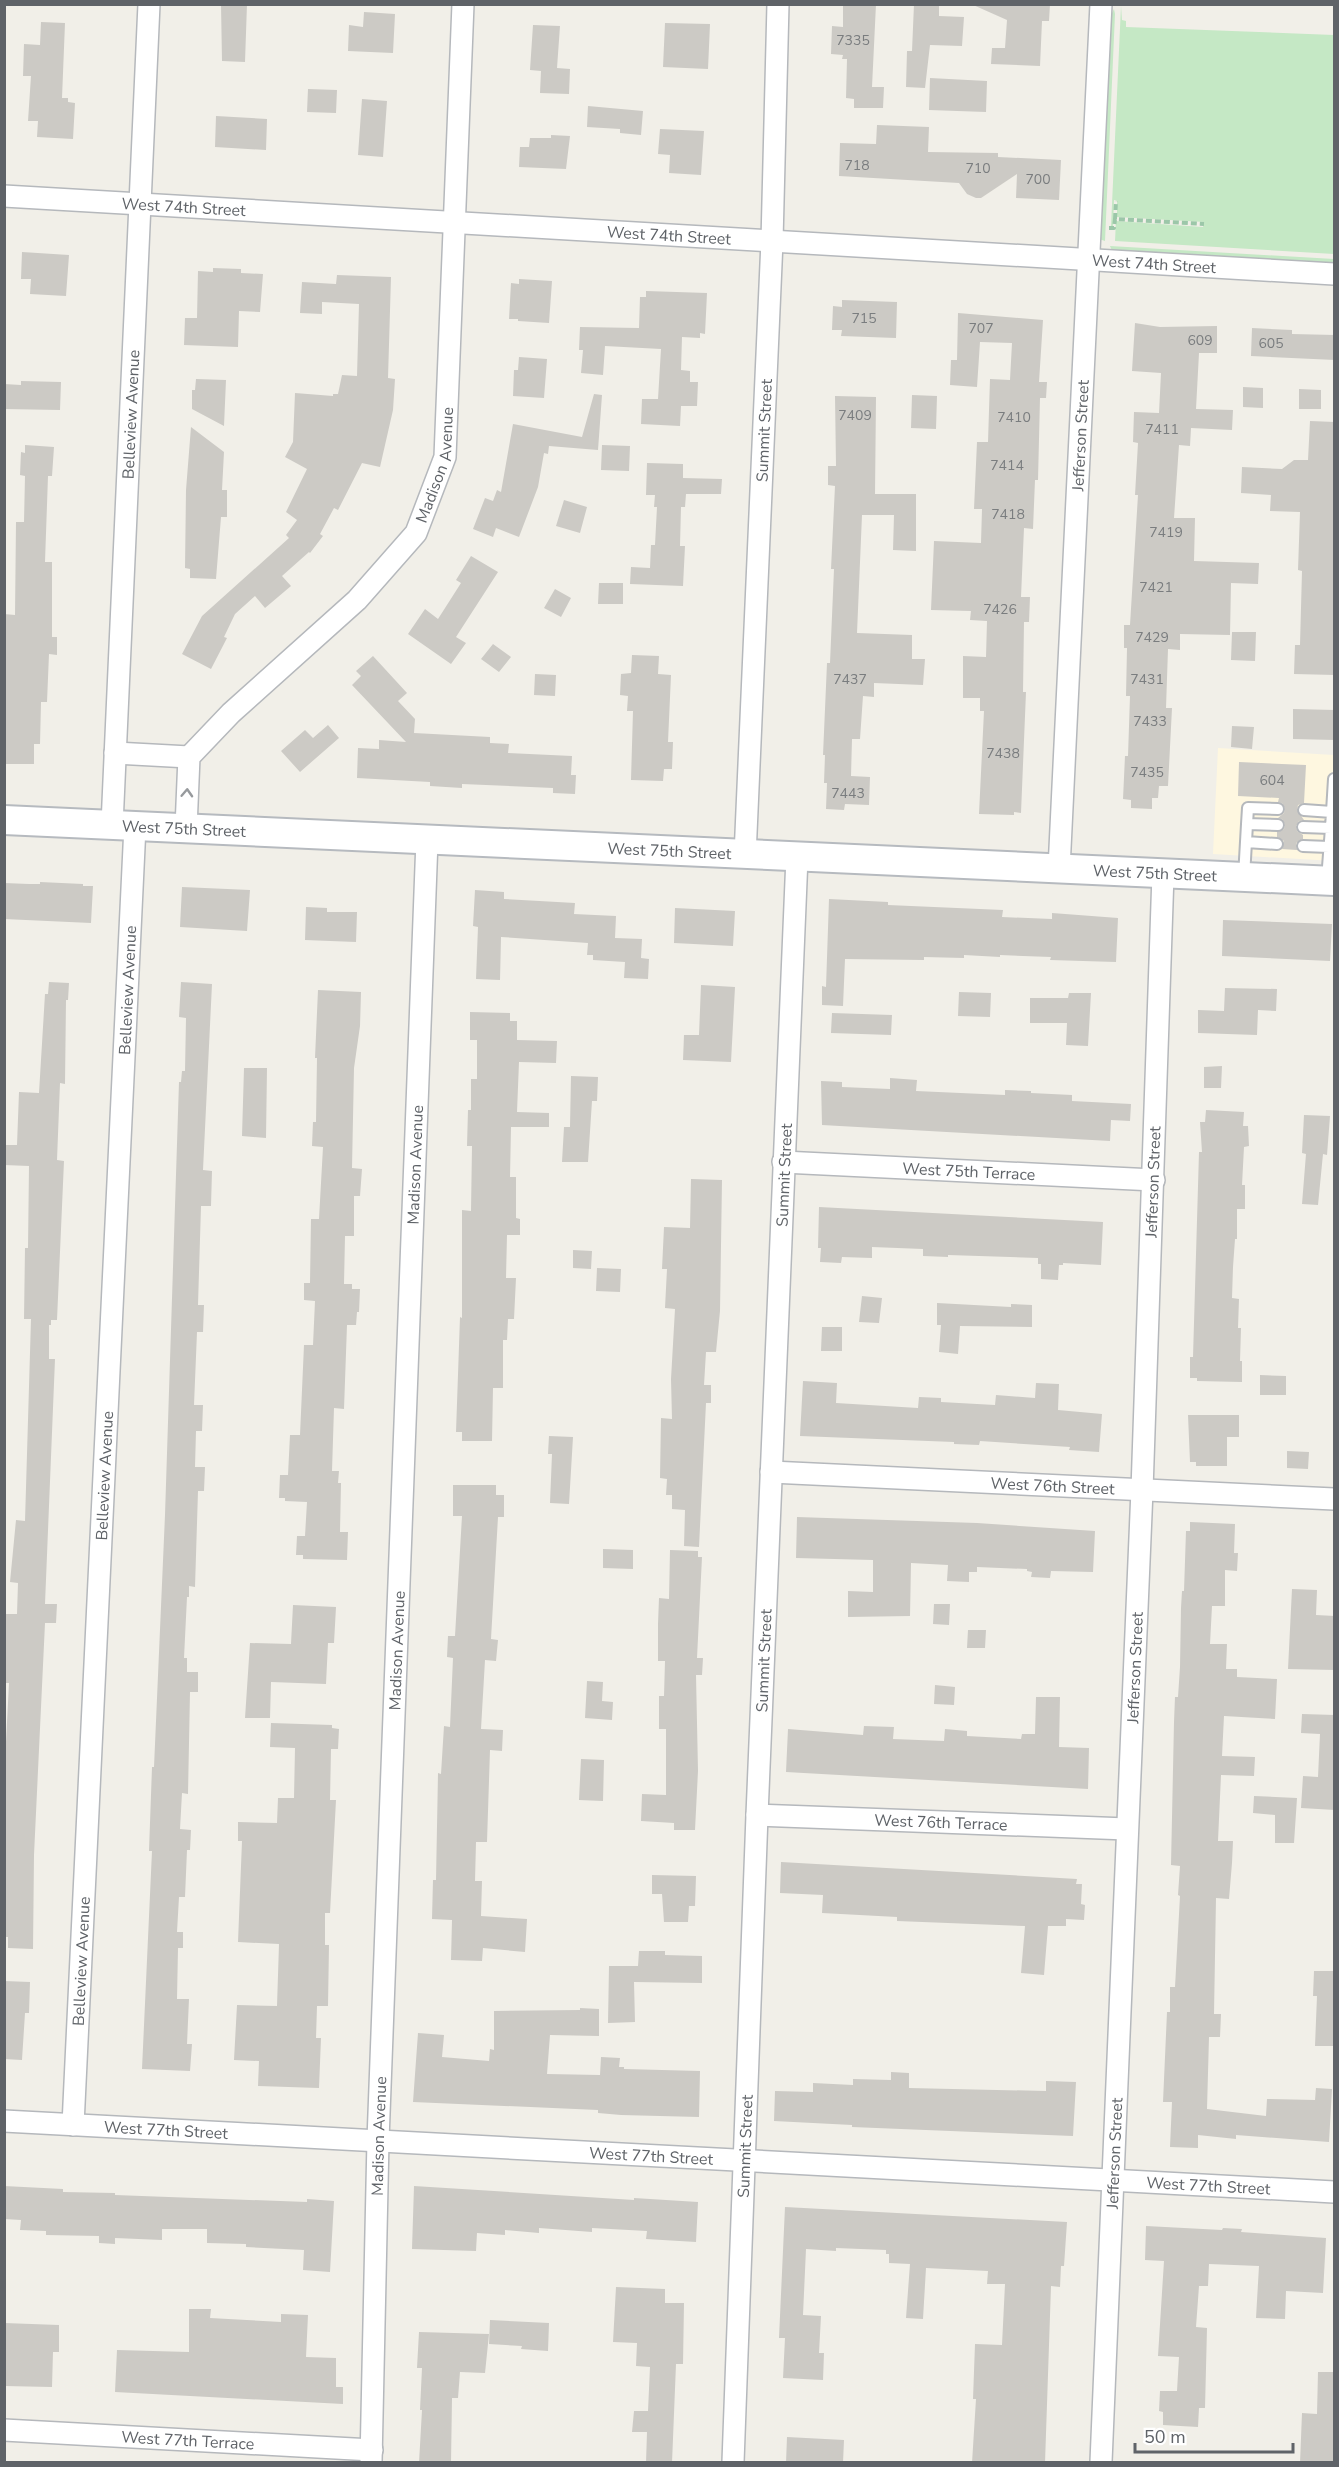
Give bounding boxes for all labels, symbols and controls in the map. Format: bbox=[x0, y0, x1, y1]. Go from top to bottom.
house number: 7335 bbox=[836, 31, 870, 50]
house number: 718 bbox=[844, 156, 870, 175]
house number: 710 bbox=[965, 159, 991, 178]
house number: 700 bbox=[1025, 170, 1051, 189]
street label: West 74th Street bbox=[121, 193, 247, 222]
street label: West 74th Street bbox=[606, 221, 732, 251]
street label: West 74th Street bbox=[1091, 250, 1217, 279]
house number: 715 bbox=[851, 309, 877, 328]
house number: 707 bbox=[968, 319, 994, 338]
house number: 609 bbox=[1187, 331, 1213, 350]
house number: 605 bbox=[1258, 334, 1284, 353]
street label: Belleview Avenue bbox=[118, 349, 145, 480]
street label: Summit Street bbox=[751, 378, 778, 483]
street label: Jefferson Street bbox=[1067, 379, 1095, 493]
house number: 7409 bbox=[838, 406, 872, 425]
street label: Madison Avenue bbox=[411, 407, 459, 526]
house number: 7410 bbox=[997, 408, 1031, 427]
house number: 7411 bbox=[1145, 420, 1179, 439]
house number: 7414 bbox=[990, 456, 1024, 475]
house number: 7418 bbox=[991, 505, 1025, 524]
house number: 7419 bbox=[1149, 523, 1183, 542]
house number: 7421 bbox=[1139, 578, 1173, 597]
house number: 7426 bbox=[983, 600, 1017, 619]
house number: 7429 bbox=[1135, 628, 1169, 647]
house number: 7437 bbox=[833, 670, 867, 689]
house number: 7431 bbox=[1130, 670, 1164, 689]
house number: 7433 bbox=[1133, 712, 1167, 731]
house number: 7438 bbox=[986, 744, 1020, 763]
house number: 7435 bbox=[1130, 763, 1164, 782]
house number: 604 bbox=[1259, 771, 1285, 790]
house number: 7443 bbox=[831, 784, 865, 803]
one-way arrow bbox=[181, 788, 194, 797]
street label: West 75th Street bbox=[121, 815, 247, 843]
street label: West 75th Street bbox=[607, 838, 732, 865]
street label: West 75th Street bbox=[1092, 860, 1218, 888]
street label: Belleview Avenue bbox=[114, 925, 142, 1056]
street label: Madison Avenue bbox=[403, 1105, 429, 1225]
street label: Summit Street bbox=[772, 1123, 798, 1227]
street label: Jefferson Street bbox=[1141, 1126, 1166, 1239]
street label: West 75th Terrace bbox=[902, 1158, 1036, 1186]
street label: Belleview Avenue bbox=[91, 1411, 119, 1541]
street label: West 76th Street bbox=[990, 1473, 1116, 1500]
street label: Madison Avenue bbox=[384, 1590, 411, 1711]
street label: Summit Street bbox=[751, 1608, 778, 1713]
street label: Jefferson Street bbox=[1122, 1611, 1149, 1725]
street label: West 76th Terrace bbox=[874, 1809, 1008, 1836]
street label: Belleview Avenue bbox=[68, 1896, 96, 2027]
street label: Madison Avenue bbox=[367, 2076, 392, 2196]
street label: Summit Street bbox=[733, 2094, 759, 2198]
street label: Jefferson Street bbox=[1102, 2097, 1128, 2211]
street label: West 77th Street bbox=[103, 2116, 229, 2145]
street label: West 77th Street bbox=[588, 2142, 714, 2171]
street label: West 77th Street bbox=[1146, 2172, 1271, 2201]
scale bar bbox=[1135, 2416, 1292, 2454]
text: 50 m bbox=[1144, 2425, 1186, 2449]
street label: West 77th Terrace bbox=[121, 2426, 255, 2456]

